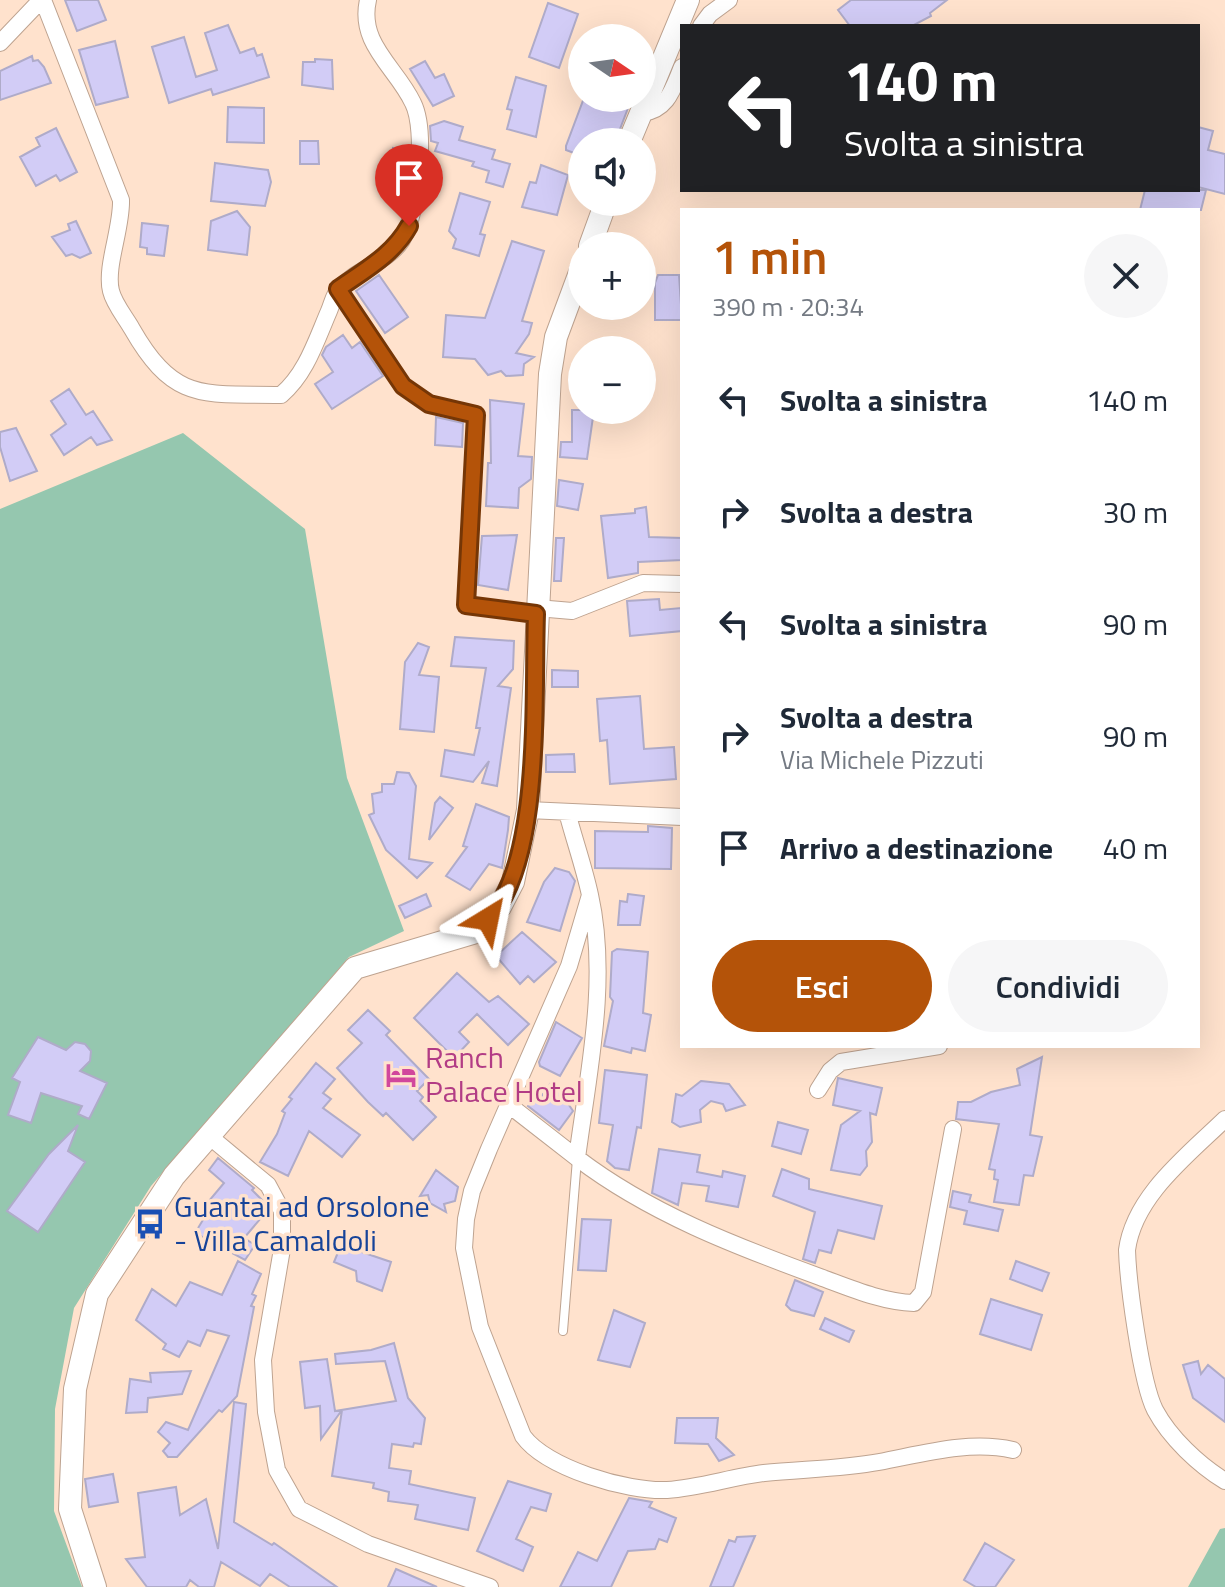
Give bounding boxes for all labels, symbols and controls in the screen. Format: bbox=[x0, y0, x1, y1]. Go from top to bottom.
north arrow bbox=[568, 24, 656, 112]
map controls bbox=[568, 24, 656, 424]
text: 140 m bbox=[844, 38, 997, 123]
icon: left bbox=[712, 56, 816, 160]
text: Svolta a sinistra bbox=[844, 115, 1084, 170]
button: sound bbox=[568, 128, 656, 216]
pin bbox=[375, 144, 443, 226]
icon: arrive bbox=[387, 156, 431, 200]
text: 1 min bbox=[712, 220, 827, 293]
button: + bbox=[568, 232, 656, 320]
button: close bbox=[1084, 234, 1168, 318]
text: 390 m · 20:34 bbox=[712, 287, 864, 326]
button: − bbox=[568, 336, 656, 424]
text: Svolta a sinistra bbox=[780, 377, 988, 423]
text: 140 m bbox=[1086, 377, 1168, 423]
icon: left bbox=[712, 378, 756, 422]
text: Svolta a destra bbox=[780, 489, 973, 535]
text: 30 m bbox=[1103, 489, 1168, 535]
icon: right bbox=[712, 490, 756, 534]
text: Svolta a sinistra bbox=[780, 601, 988, 647]
text: 90 m bbox=[1103, 601, 1168, 647]
icon: left bbox=[712, 602, 756, 646]
text: Svolta a destra bbox=[780, 694, 973, 740]
text: 90 m bbox=[1103, 713, 1168, 759]
icon: right bbox=[712, 714, 756, 758]
text: Via Michele Pizzuti bbox=[780, 740, 984, 779]
text: Arrivo a destinazione bbox=[780, 825, 1053, 871]
text: 40 m bbox=[1103, 825, 1168, 871]
icon: arrive bbox=[712, 826, 756, 870]
position arrow bbox=[446, 877, 530, 961]
button: Esci bbox=[712, 940, 932, 1032]
button: Condividi bbox=[948, 940, 1168, 1032]
place label: Ranch Palace Hotel bbox=[425, 1034, 583, 1114]
hotel icon: Ranch Palace Hotel bbox=[384, 1058, 418, 1092]
place label: Guantai ad Orsolone - Villa Camaldoli bbox=[174, 1183, 430, 1263]
bus stop icon: Guantai ad Orsolone - Villa Camaldoli bbox=[133, 1207, 167, 1241]

